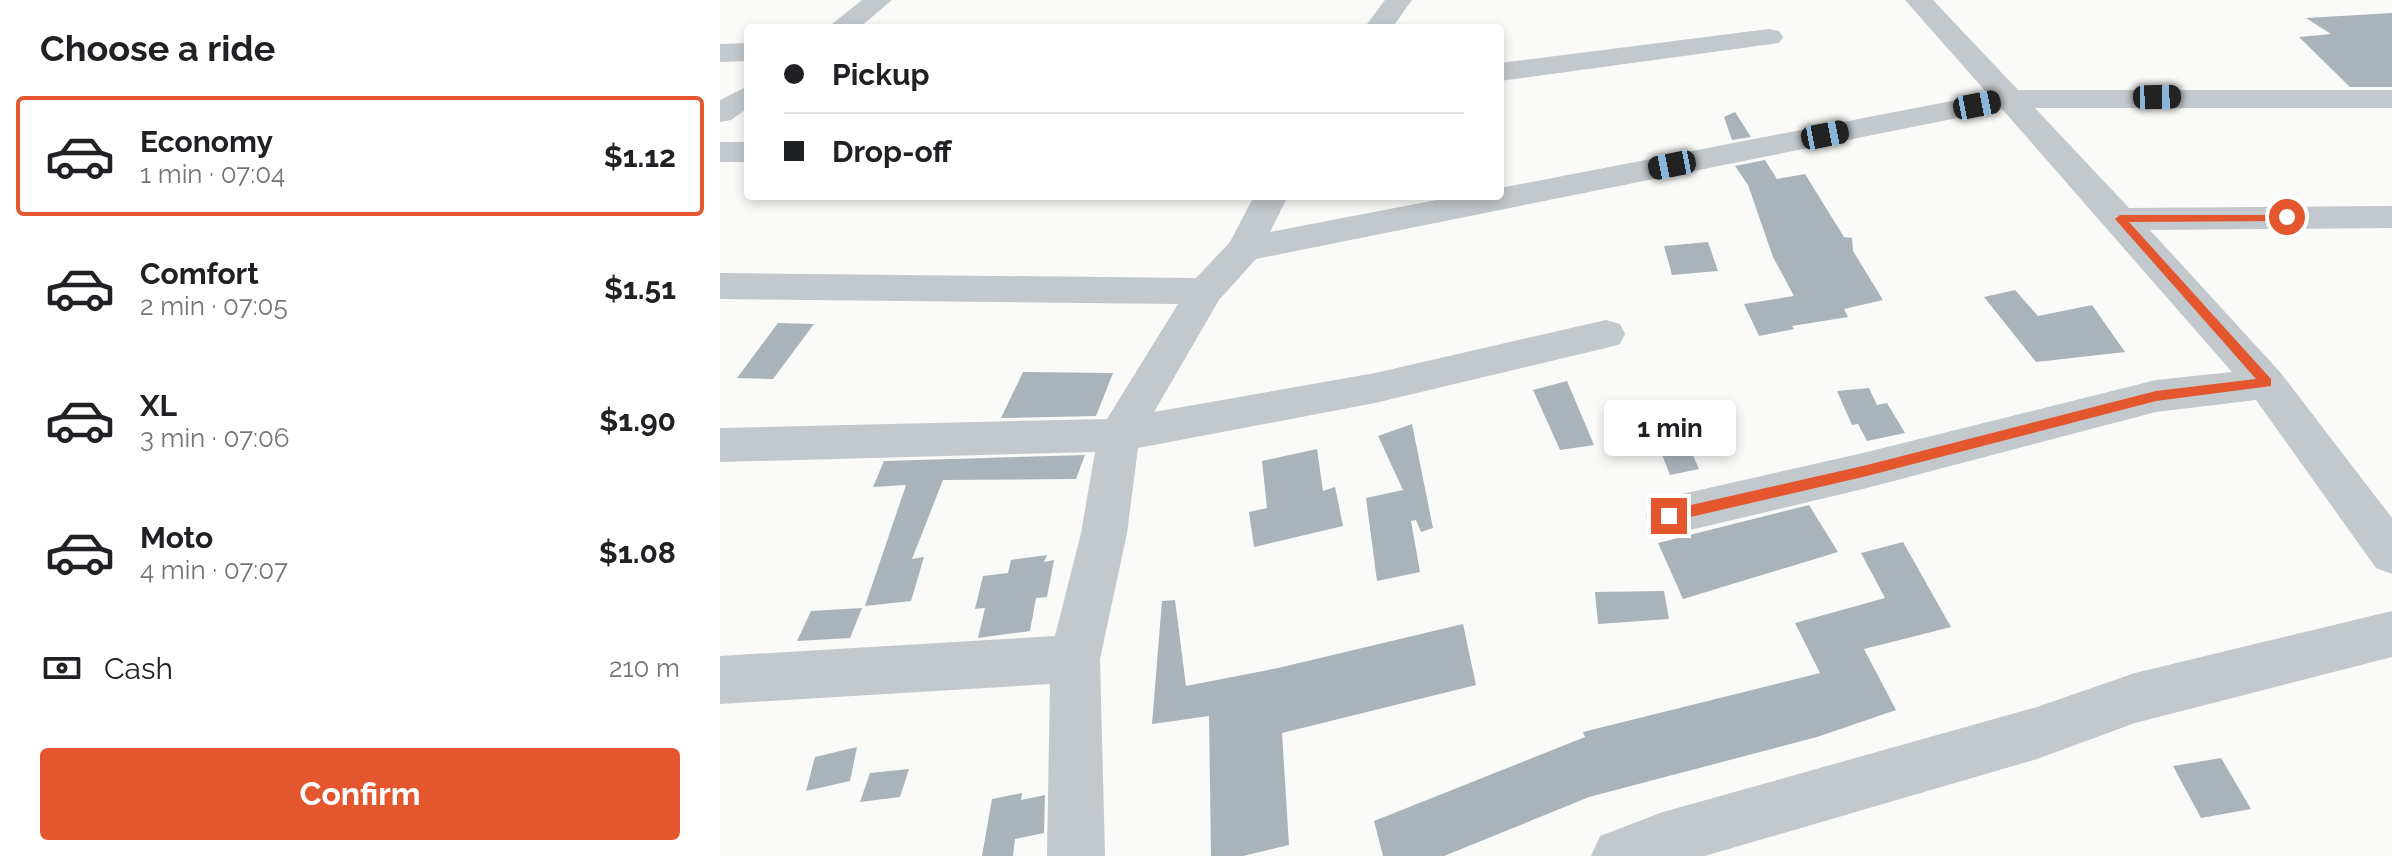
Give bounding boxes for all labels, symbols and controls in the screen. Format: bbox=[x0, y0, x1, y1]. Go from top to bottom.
text: Choose a ride bbox=[40, 27, 275, 69]
text: Pickup bbox=[832, 57, 930, 92]
car bbox=[2133, 85, 2181, 109]
car bbox=[1951, 89, 2003, 121]
car bbox=[1799, 119, 1851, 151]
icon: car bbox=[44, 120, 116, 192]
text: Economy bbox=[140, 124, 273, 159]
text: Drop-off bbox=[832, 134, 952, 169]
text: $1.12 bbox=[604, 139, 676, 174]
car bbox=[1646, 149, 1698, 181]
text: 1 min · 07:04 bbox=[140, 159, 285, 189]
route start bbox=[2269, 199, 2305, 235]
icon: car bbox=[44, 252, 116, 324]
text: Comfort bbox=[140, 256, 259, 291]
text: $1.51 bbox=[604, 271, 676, 306]
text: 2 min · 07:05 bbox=[140, 291, 288, 321]
icon: car bbox=[44, 384, 116, 456]
text: XL bbox=[140, 388, 177, 423]
callout: 1 min bbox=[1603, 400, 1735, 456]
text: $1.90 bbox=[599, 403, 676, 438]
text: 1 min bbox=[1637, 413, 1703, 443]
text: 3 min · 07:06 bbox=[140, 423, 290, 453]
route end bbox=[1651, 498, 1687, 534]
icon: car bbox=[44, 516, 116, 588]
text: Moto bbox=[140, 520, 213, 555]
text: $1.08 bbox=[599, 535, 676, 570]
text: 4 min · 07:07 bbox=[140, 555, 288, 585]
icon: cash bbox=[40, 646, 84, 690]
text: Cash bbox=[104, 651, 173, 686]
text: 210 m bbox=[609, 653, 680, 683]
button: Confirm bbox=[40, 748, 680, 840]

